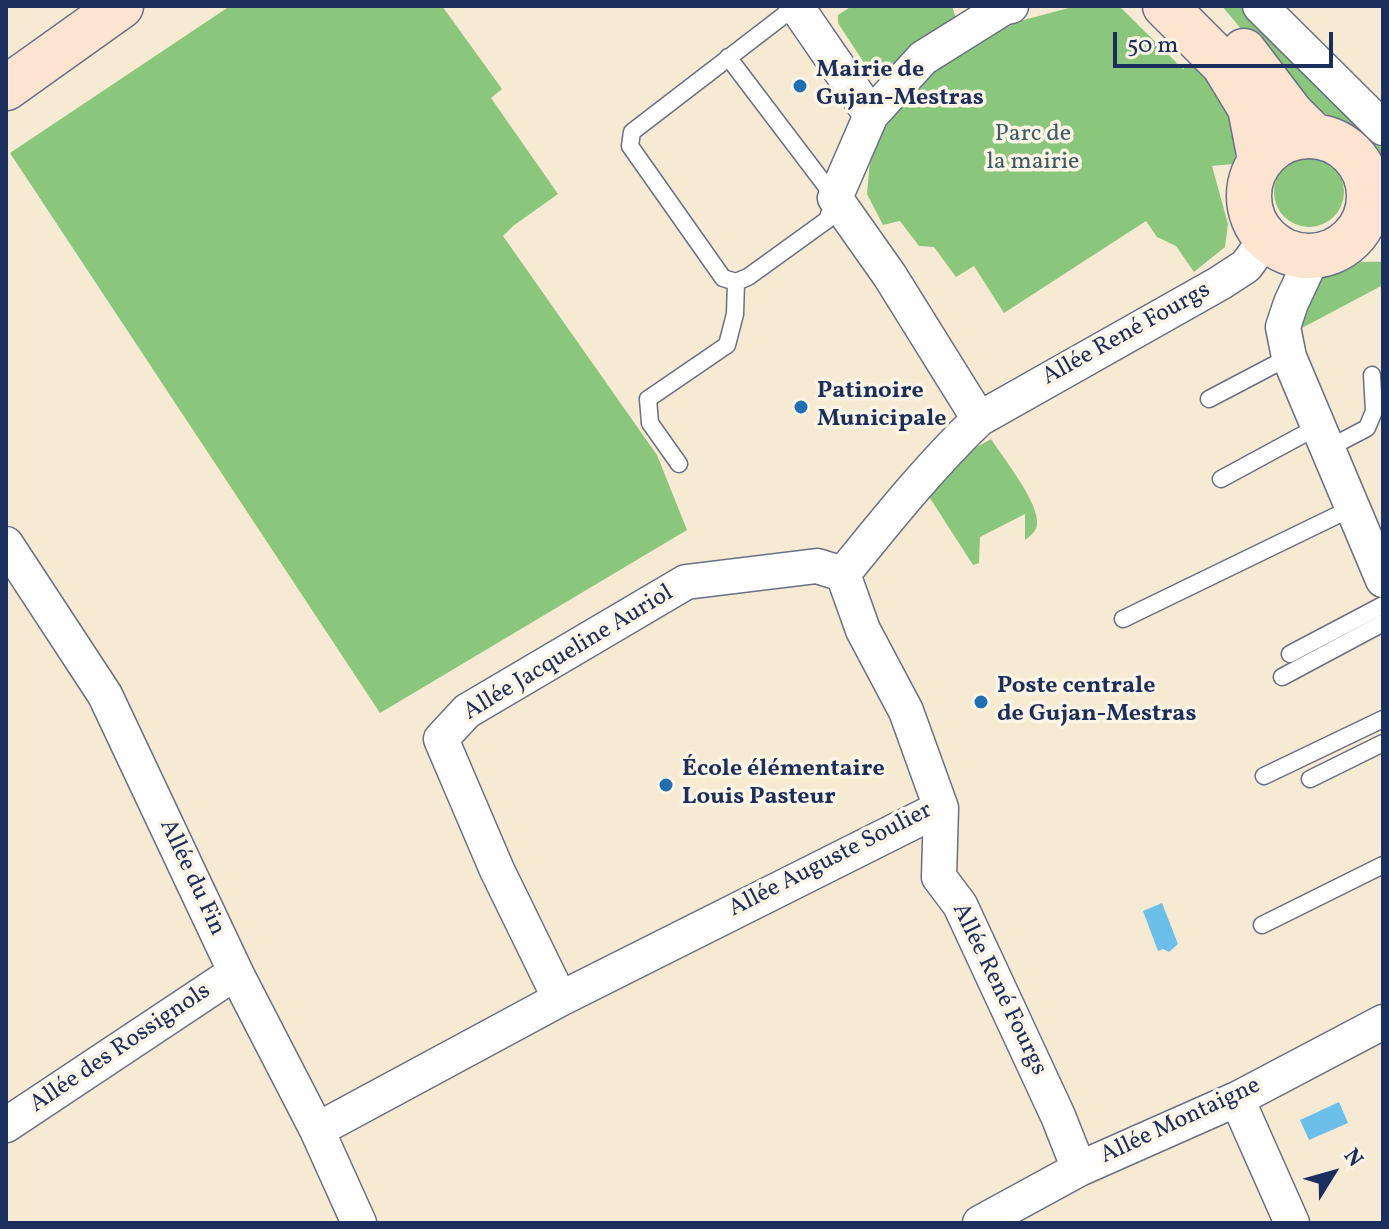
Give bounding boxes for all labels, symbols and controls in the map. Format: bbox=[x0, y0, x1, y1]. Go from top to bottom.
scale bar bbox=[1117, 16, 1337, 66]
text: 50 m bbox=[1127, 29, 1179, 63]
place label: Mairie de Gujan-Mestras bbox=[816, 58, 984, 114]
marker: Mairie de Gujan-Mestras bbox=[791, 77, 809, 95]
park label: Parc de la mairie bbox=[987, 122, 1079, 178]
street label: Allée René Fourgs bbox=[1038, 277, 1216, 393]
place label: Patinoire Municipale bbox=[817, 379, 947, 435]
marker: Patinoire Municipale bbox=[792, 398, 810, 416]
street label: Allée Jacqueline Auriol bbox=[459, 580, 679, 728]
place label: Poste centrale de Gujan-Mestras bbox=[997, 674, 1196, 730]
marker: Poste centrale de Gujan-Mestras bbox=[972, 693, 990, 711]
place label: École élémentaire Louis Pasteur bbox=[682, 757, 885, 813]
marker: École élémentaire Louis Pasteur bbox=[657, 776, 675, 794]
street label: Allée Auguste Soulier bbox=[724, 797, 938, 925]
street label: Allée du Fin bbox=[152, 815, 230, 941]
street label: Allée René Fourgs bbox=[944, 899, 1052, 1081]
street label: Allée des Rossignols bbox=[25, 978, 217, 1120]
street label: Allée Montaigne bbox=[1096, 1072, 1266, 1172]
north arrow bbox=[1293, 1133, 1373, 1213]
text: N bbox=[1335, 1143, 1370, 1174]

